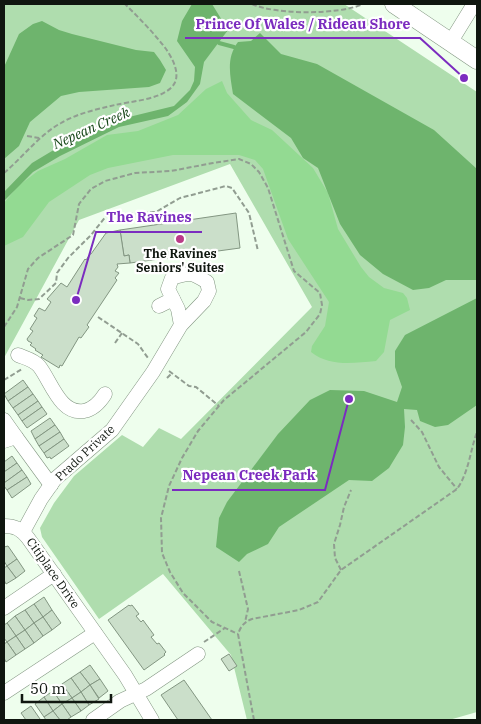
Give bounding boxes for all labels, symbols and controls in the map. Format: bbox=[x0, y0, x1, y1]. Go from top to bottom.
callout: Prince Of Wales / Rideau Shore bbox=[185, 9, 420, 38]
text: Prince Of Wales / Rideau Shore bbox=[195, 15, 411, 33]
water label: Nepean Creek bbox=[49, 103, 133, 153]
callout: The Ravines bbox=[96, 203, 202, 232]
text: The Ravines bbox=[106, 208, 192, 226]
marker: The Ravines Seniors' Suites bbox=[174, 233, 186, 245]
place label: The Ravines Seniors' Suites bbox=[136, 246, 224, 275]
street label: Prado Private bbox=[52, 421, 118, 484]
callout: Nepean Creek Park bbox=[172, 461, 325, 490]
text: Nepean Creek Park bbox=[182, 466, 316, 484]
street label: Citiplace Drive bbox=[24, 535, 83, 611]
scale bar bbox=[22, 672, 111, 704]
text: 50 m bbox=[30, 679, 66, 698]

